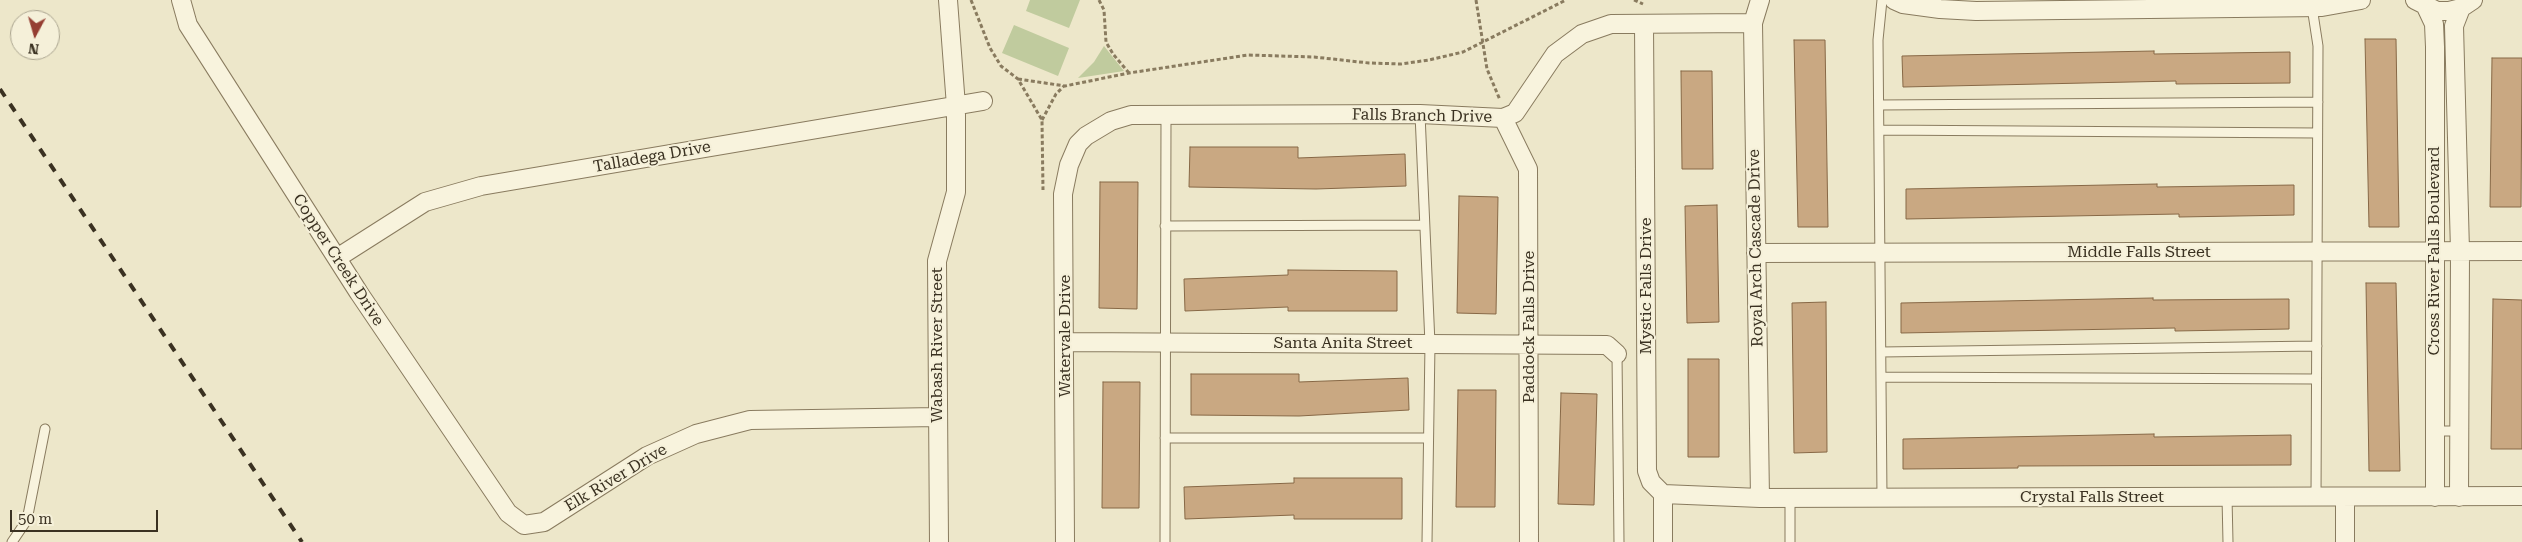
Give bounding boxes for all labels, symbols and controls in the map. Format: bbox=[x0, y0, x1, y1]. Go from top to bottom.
north arrow bbox=[10, 10, 60, 60]
text: N bbox=[27, 40, 40, 57]
street label: Falls Branch Drive bbox=[1352, 105, 1492, 127]
street label: Talladega Drive bbox=[592, 137, 712, 177]
street label: Cross River Falls Boulevard bbox=[2424, 147, 2444, 355]
street label: Royal Arch Cascade Drive bbox=[1745, 149, 1767, 347]
street label: Copper Creek Drive bbox=[288, 191, 388, 329]
street label: Mystic Falls Drive bbox=[1636, 218, 1656, 354]
street label: Middle Falls Street bbox=[2067, 242, 2211, 262]
street label: Paddock Falls Drive bbox=[1519, 251, 1539, 403]
street label: Wabash River Street bbox=[927, 267, 947, 423]
street label: Watervale Drive bbox=[1055, 275, 1075, 397]
street label: Santa Anita Street bbox=[1274, 333, 1412, 353]
street label: Elk River Drive bbox=[561, 440, 671, 516]
street label: Crystal Falls Street bbox=[2020, 487, 2164, 507]
scale bar bbox=[12, 500, 160, 532]
text: 50 m bbox=[18, 510, 52, 528]

